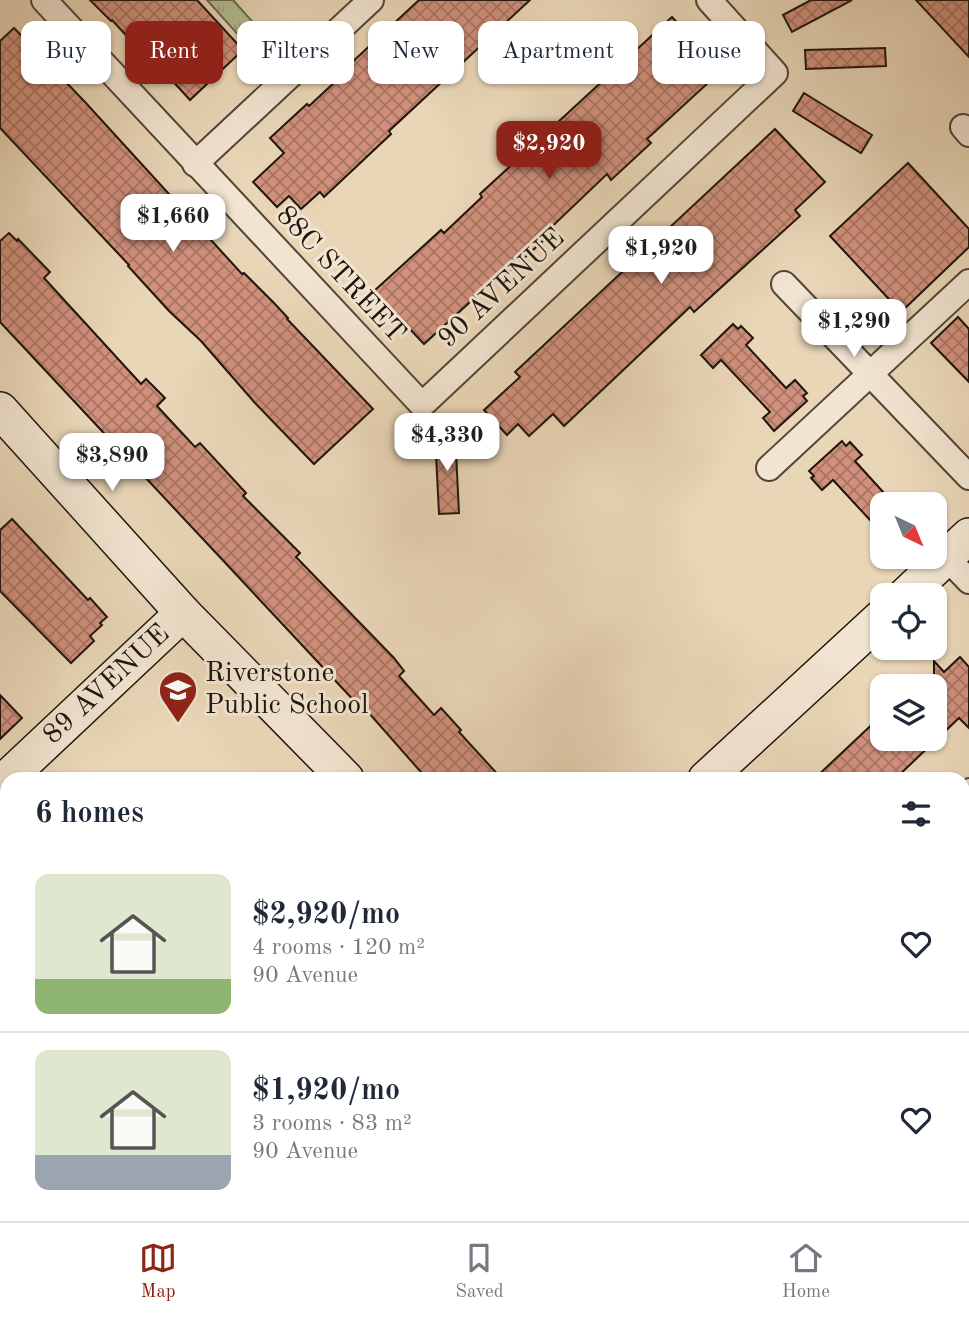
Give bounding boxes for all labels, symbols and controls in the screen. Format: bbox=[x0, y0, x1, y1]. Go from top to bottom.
chip: Buy bbox=[21, 21, 111, 84]
chip: Rent bbox=[125, 21, 223, 84]
chip: Filters bbox=[237, 21, 354, 84]
chip: New bbox=[368, 21, 464, 84]
chip: Apartment bbox=[478, 21, 638, 84]
chip: House bbox=[652, 21, 765, 84]
pin: $2,920 bbox=[492, 122, 606, 181]
text: $2,920 bbox=[512, 132, 586, 155]
pin: $1,660 bbox=[116, 194, 230, 254]
street label: 88C STREET bbox=[270, 201, 410, 349]
text: $1,660 bbox=[136, 205, 210, 228]
street label: 90 AVENUE bbox=[434, 224, 570, 354]
pin: $1,920 bbox=[604, 226, 718, 286]
text: $1,920 bbox=[624, 237, 698, 260]
pin: $1,290 bbox=[797, 300, 911, 359]
text: $1,290 bbox=[817, 310, 891, 333]
pin: $4,330 bbox=[390, 414, 504, 473]
text: $4,330 bbox=[410, 424, 484, 447]
pin: $3,890 bbox=[55, 434, 169, 493]
text: $3,890 bbox=[75, 444, 149, 467]
north arrow bbox=[870, 492, 947, 569]
map controls bbox=[870, 492, 947, 751]
button: locate bbox=[870, 583, 947, 660]
street label: 89 AVENUE bbox=[39, 620, 175, 750]
place label: Riverstone Public School bbox=[205, 660, 369, 720]
school or university icon: Riverstone Public School bbox=[157, 669, 199, 724]
button: layers bbox=[870, 674, 947, 751]
icon: filters bbox=[897, 795, 935, 833]
text: 6 homes bbox=[35, 799, 144, 829]
text: $2,920/mo bbox=[252, 900, 400, 930]
icon: home bbox=[91, 902, 175, 986]
icon: heart bbox=[897, 925, 935, 963]
text: 4 rooms · 120 m² bbox=[252, 936, 425, 959]
text: 90 Avenue bbox=[252, 964, 358, 987]
text: $1,920/mo bbox=[252, 1076, 400, 1106]
icon: home bbox=[91, 1078, 175, 1162]
icon: heart bbox=[897, 1101, 935, 1139]
text: 3 rooms · 83 m² bbox=[252, 1112, 412, 1135]
text: 90 Avenue bbox=[252, 1140, 358, 1163]
tab: Map bbox=[139, 1239, 177, 1304]
tab: Saved bbox=[455, 1239, 504, 1304]
tab: Home bbox=[782, 1239, 830, 1304]

